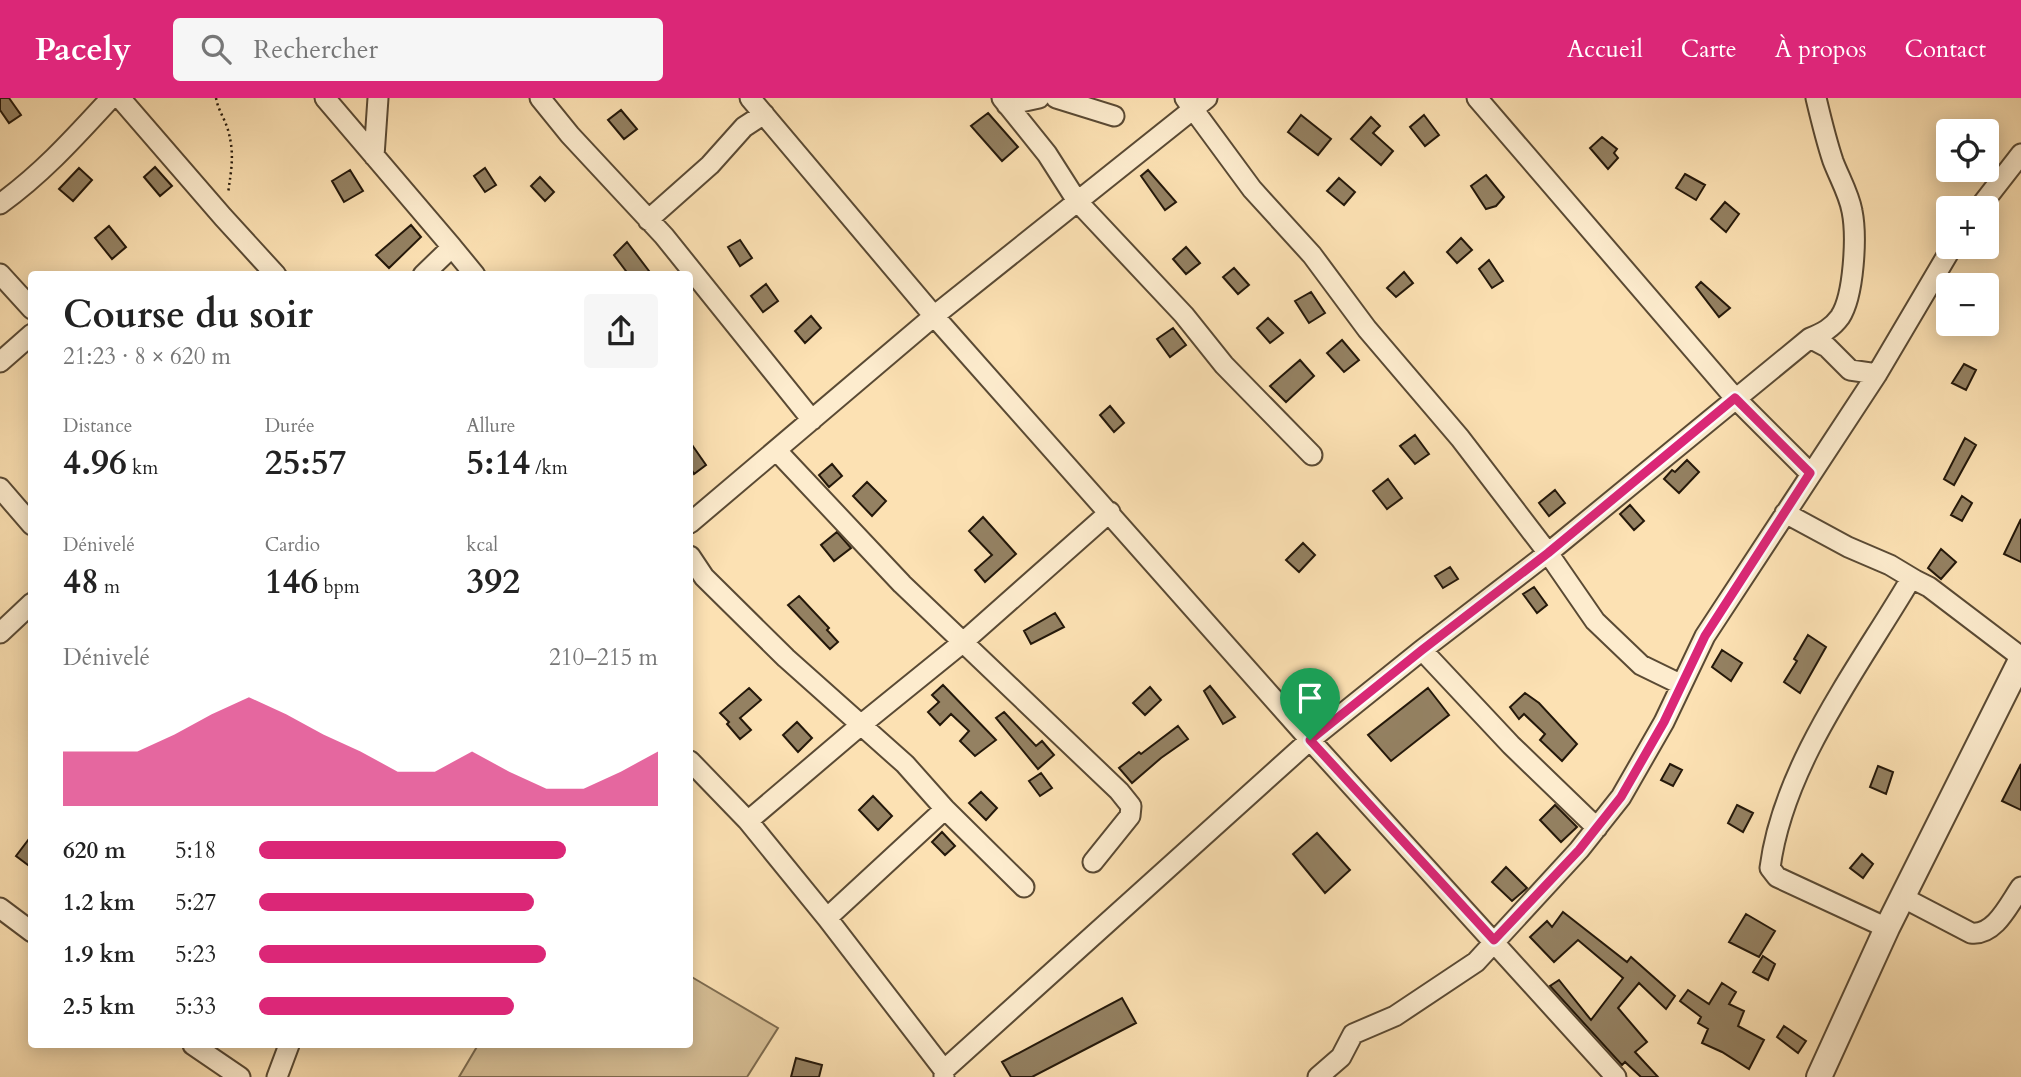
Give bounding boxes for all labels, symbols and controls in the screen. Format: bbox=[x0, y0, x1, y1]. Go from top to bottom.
search box bbox=[173, 18, 663, 81]
text: Pacely bbox=[35, 27, 131, 72]
icon: search bbox=[197, 30, 235, 68]
text: Rechercher bbox=[253, 32, 378, 67]
text: Accueil bbox=[1567, 33, 1643, 66]
text: Carte bbox=[1681, 33, 1737, 66]
text: À propos bbox=[1775, 33, 1867, 66]
text: Contact bbox=[1905, 33, 1986, 66]
map controls bbox=[1936, 119, 1999, 336]
button: locate bbox=[1936, 119, 1999, 182]
button: + bbox=[1936, 196, 1999, 259]
button: − bbox=[1936, 273, 1999, 336]
text: Course du soir bbox=[63, 289, 313, 341]
button: share bbox=[584, 294, 658, 368]
text: 21:23 · 8 × 620 m bbox=[63, 341, 231, 372]
text: Distance bbox=[63, 413, 132, 439]
text: Durée bbox=[265, 413, 315, 439]
text: Allure bbox=[466, 413, 516, 439]
text: 4.96 bbox=[63, 439, 127, 487]
text: 25:57 bbox=[265, 439, 347, 487]
text: 5:14 bbox=[466, 439, 530, 487]
text: km bbox=[127, 455, 158, 481]
text: /km bbox=[530, 455, 568, 481]
text: Dénivelé bbox=[63, 532, 135, 558]
text: Cardio bbox=[265, 532, 320, 558]
text: kcal bbox=[466, 532, 498, 558]
text: 48 bbox=[63, 558, 99, 606]
text: 146 bbox=[265, 558, 318, 606]
text: 392 bbox=[466, 558, 520, 606]
text: m bbox=[99, 574, 120, 600]
text: bpm bbox=[318, 574, 360, 600]
text: Dénivelé bbox=[63, 642, 150, 673]
text: 210–215 m bbox=[549, 642, 658, 673]
pin bbox=[1280, 668, 1340, 740]
icon: arrive bbox=[1291, 679, 1329, 717]
text: 620 m bbox=[63, 835, 126, 866]
text: 5:18 bbox=[175, 835, 216, 866]
text: 1.2 km bbox=[63, 887, 135, 918]
text: 5:27 bbox=[175, 887, 216, 918]
text: 1.9 km bbox=[63, 939, 135, 970]
text: 5:23 bbox=[175, 939, 216, 970]
text: 2.5 km bbox=[63, 991, 135, 1022]
text: 5:33 bbox=[175, 991, 216, 1022]

